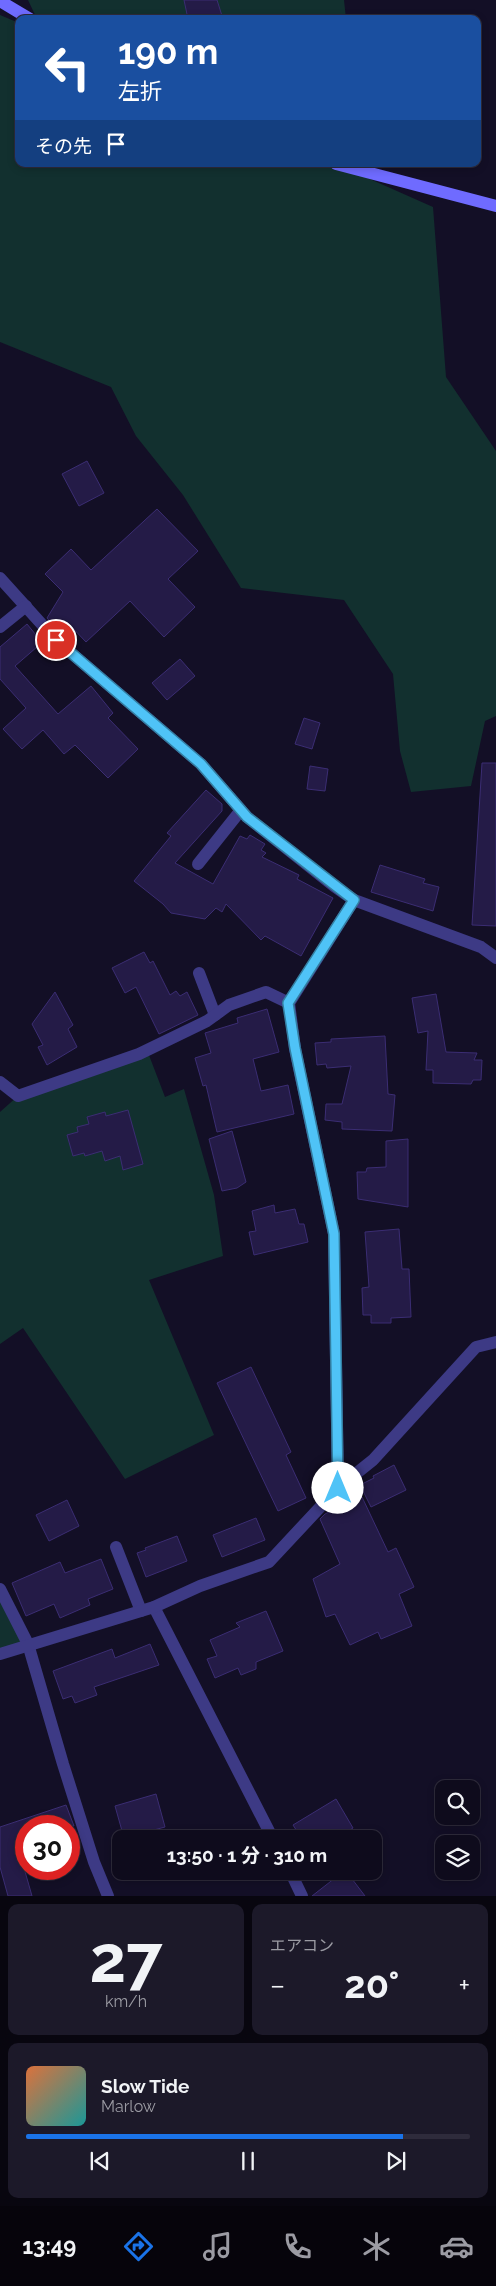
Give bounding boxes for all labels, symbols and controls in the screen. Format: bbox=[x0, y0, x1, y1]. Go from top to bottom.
text: 190 m bbox=[118, 31, 218, 72]
icon: left bbox=[35, 35, 100, 100]
text: 左折 bbox=[118, 78, 162, 104]
icon: arrive bbox=[102, 130, 130, 158]
text: その先 bbox=[35, 135, 92, 157]
pin bbox=[35, 619, 77, 661]
icon: arrive bbox=[42, 626, 70, 654]
position arrow bbox=[311, 1461, 363, 1513]
map controls bbox=[435, 1780, 480, 1880]
button: search bbox=[435, 1780, 480, 1825]
speed limit sign: 30 bbox=[15, 1815, 80, 1880]
button: layers bbox=[435, 1835, 480, 1880]
text: 13:50 · 1 分 · 310 m bbox=[167, 1844, 327, 1866]
text: 27 bbox=[89, 1921, 163, 1997]
text: エアコン bbox=[270, 1936, 334, 1955]
text: 20° bbox=[344, 1962, 399, 2007]
text: − bbox=[270, 1969, 285, 2002]
text: + bbox=[458, 1969, 470, 2002]
text: km/h bbox=[105, 1992, 147, 2011]
text: Slow Tide bbox=[101, 2075, 190, 2097]
text: Marlow bbox=[101, 2097, 156, 2116]
icon: previous bbox=[86, 2147, 114, 2175]
icon: pause bbox=[234, 2147, 262, 2175]
icon: next bbox=[382, 2147, 410, 2175]
icon: directions bbox=[121, 2229, 156, 2264]
icon: music bbox=[200, 2229, 235, 2264]
icon: phone bbox=[280, 2229, 315, 2264]
icon: climate bbox=[359, 2229, 394, 2264]
icon: car bbox=[439, 2229, 474, 2264]
text: 13:49 bbox=[22, 2233, 76, 2259]

